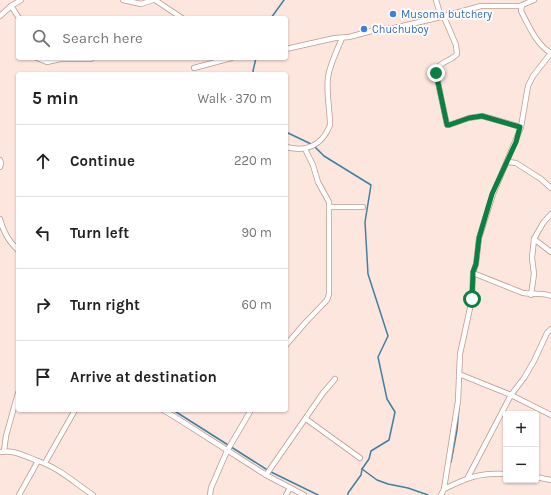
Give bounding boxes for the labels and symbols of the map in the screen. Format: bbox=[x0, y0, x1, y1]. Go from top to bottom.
place label: Musoma butchery bbox=[401, 8, 492, 21]
marker: Musoma butchery bbox=[388, 9, 398, 19]
place label: Chuchuboy bbox=[372, 23, 429, 36]
marker: Chuchuboy bbox=[359, 24, 369, 34]
route end bbox=[427, 64, 445, 82]
route start bbox=[463, 290, 481, 308]

